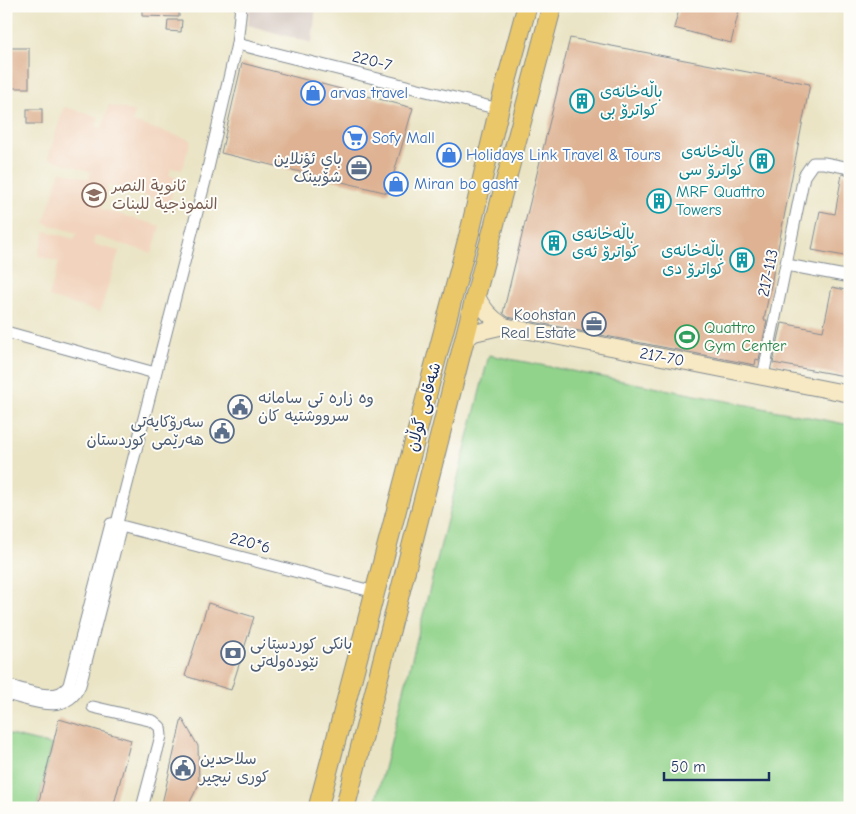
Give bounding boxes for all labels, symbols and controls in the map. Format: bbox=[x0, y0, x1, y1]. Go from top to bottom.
street label: 220-7 bbox=[350, 47, 394, 75]
shop icon: arvas travel bbox=[300, 80, 326, 106]
place label: باڵەخانەی کواترۆ بی bbox=[600, 80, 663, 120]
place label: arvas travel bbox=[330, 84, 408, 102]
building icon: باڵەخانەی کواترۆ بی bbox=[569, 88, 595, 114]
supermarket icon: Sofy Mall bbox=[342, 125, 368, 151]
place label: Sofy Mall bbox=[372, 129, 435, 147]
place label: باڵەخانەی کواترۆ سی bbox=[679, 140, 744, 180]
shop icon: Holidays Link Travel & Tours bbox=[436, 142, 462, 168]
place label: Holidays Link Travel & Tours bbox=[466, 146, 661, 164]
building icon: باڵەخانەی کواترۆ سی bbox=[749, 148, 775, 174]
place label: باي ئؤنلاین شۆبینک bbox=[274, 150, 342, 187]
office icon: باي ئؤنلاین شۆبینک bbox=[346, 155, 372, 181]
shop icon: Miran bo gasht bbox=[383, 171, 409, 197]
place label: Miran bo gasht bbox=[414, 175, 519, 193]
place label: ثانوية النصر النموذجية للبنات bbox=[110, 177, 218, 214]
school or university icon: ثانوية النصر النموذجية للبنات bbox=[81, 182, 107, 208]
place label: MRF Quattro Towers bbox=[676, 183, 765, 219]
building icon: MRF Quattro Towers bbox=[646, 188, 672, 214]
place label: باڵەخانەی کواترۆ ئەی bbox=[572, 222, 639, 262]
building icon: باڵەخانەی کواترۆ ئەی bbox=[541, 230, 567, 256]
place label: باڵەخانەی کواترۆ دی bbox=[661, 239, 724, 279]
building icon: باڵەخانەی کواترۆ دی bbox=[729, 247, 755, 273]
street label: 217-113 bbox=[754, 248, 782, 298]
place label: Koohstan Real Estate bbox=[501, 306, 576, 342]
office icon: Koohstan Real Estate bbox=[581, 311, 607, 337]
place label: Quattro Gym Center bbox=[704, 319, 787, 355]
sports icon: Quattro Gym Center bbox=[674, 324, 700, 350]
street label: 217-70 bbox=[638, 344, 686, 370]
street label: شەقامی گوڵان bbox=[401, 360, 446, 454]
place label: وه زاره تى سامانه سرووشتيه كان bbox=[258, 389, 374, 425]
public building icon: وه زاره تى سامانه سرووشتيه كان bbox=[227, 394, 253, 420]
place label: سەرۆكایەتی هەرێمی كوردستان bbox=[86, 413, 204, 450]
public building icon: سەرۆكایەتی هەرێمی كوردستان bbox=[209, 418, 235, 444]
street label: 220*6 bbox=[228, 529, 272, 557]
place label: بانکی کوردستانی نێودەوڵەتی bbox=[250, 635, 352, 672]
bank icon: بانکی کوردستانی نێودەوڵەتی bbox=[220, 640, 246, 666]
scale bar bbox=[664, 749, 768, 781]
place label: سلاحدین كوری نیچیر bbox=[198, 750, 269, 787]
public building icon: سلاحدین كوری نیچیر bbox=[170, 755, 196, 781]
text: 50 m bbox=[671, 758, 706, 776]

